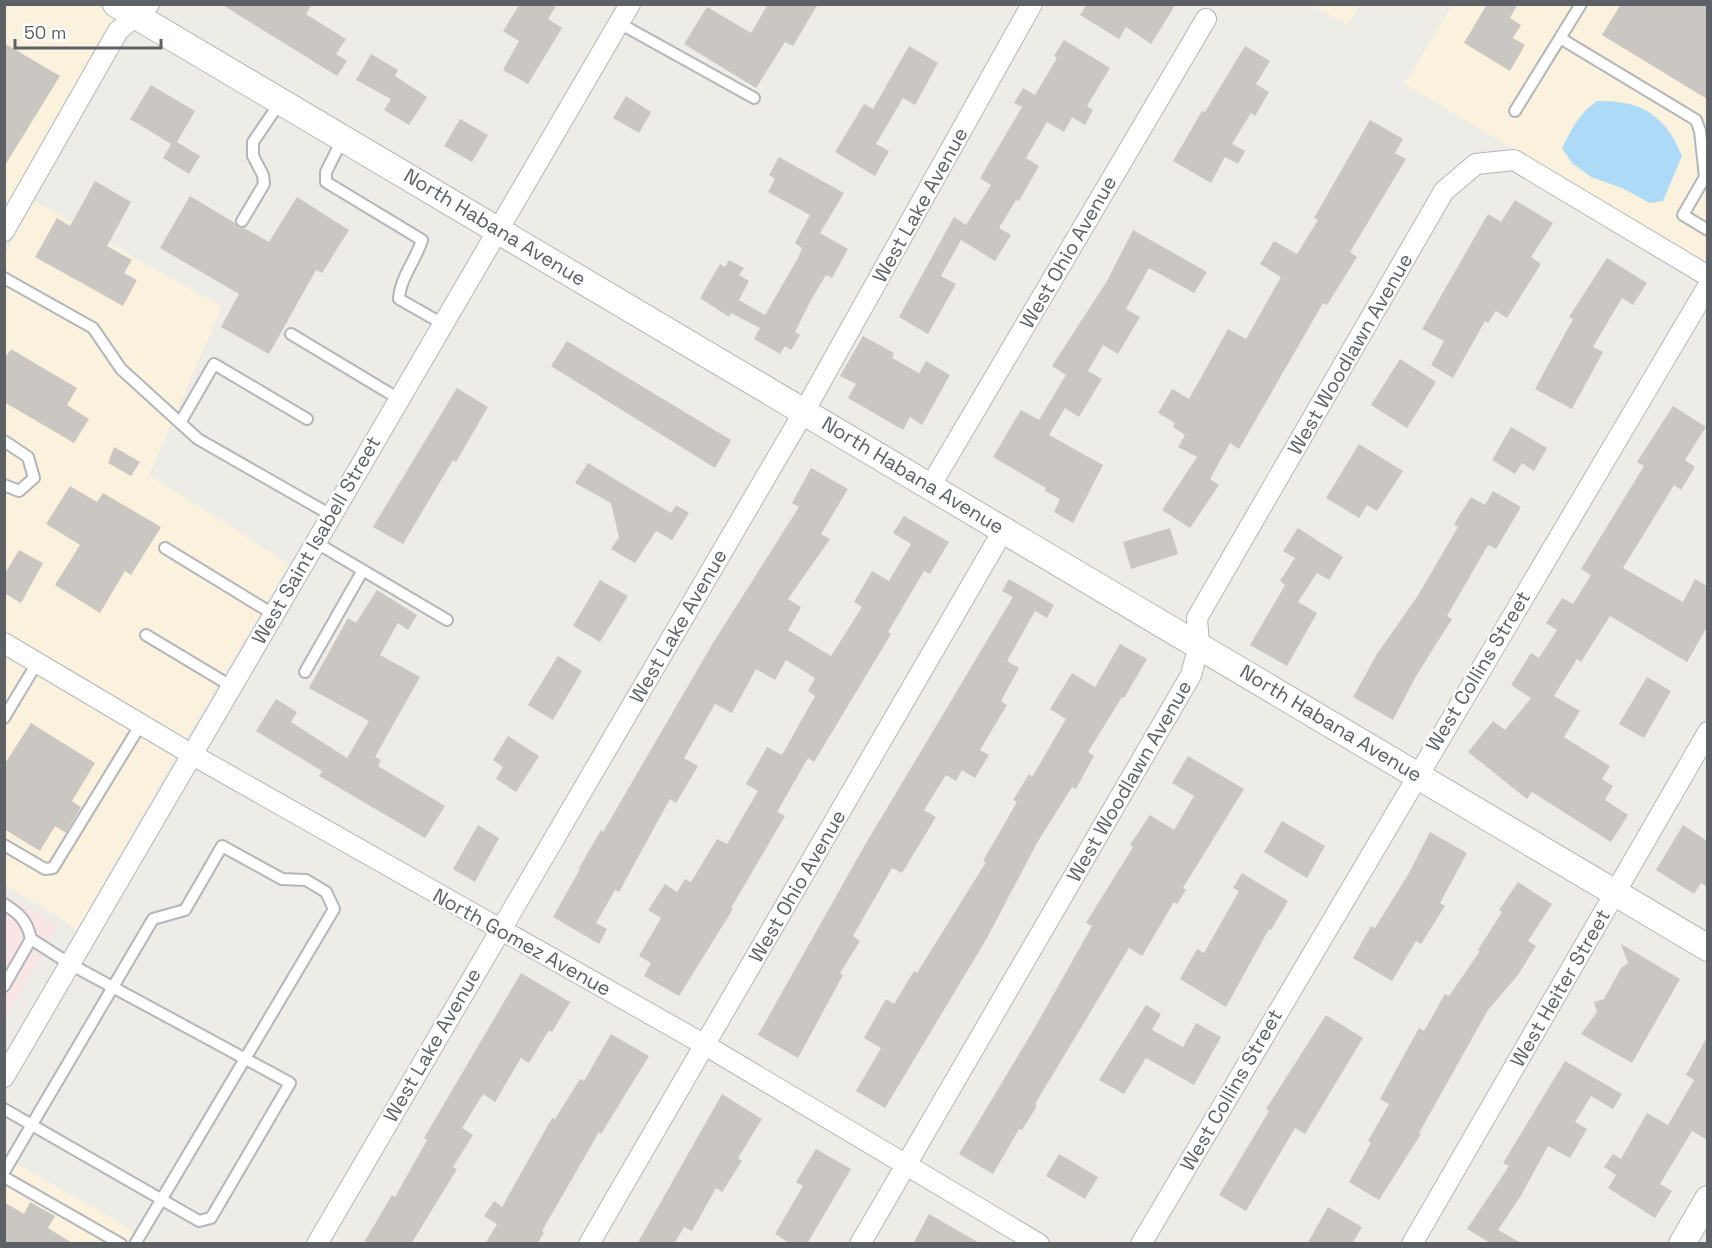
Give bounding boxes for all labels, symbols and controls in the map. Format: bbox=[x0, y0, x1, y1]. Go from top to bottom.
scale bar bbox=[15, 12, 160, 50]
text: 50 m bbox=[24, 21, 66, 44]
street label: West Lake Avenue bbox=[867, 123, 973, 287]
street label: North Habana Avenue bbox=[399, 162, 591, 292]
street label: West Ohio Avenue bbox=[1014, 171, 1122, 333]
street label: West Woodlawn Avenue bbox=[1282, 249, 1418, 459]
street label: North Habana Avenue bbox=[817, 410, 1009, 540]
street label: West Saint Isabell Street bbox=[246, 431, 386, 649]
street label: West Lake Avenue bbox=[623, 544, 733, 708]
street label: West Collins Street bbox=[1420, 586, 1536, 756]
street label: North Habana Avenue bbox=[1235, 658, 1427, 788]
street label: West Woodlawn Avenue bbox=[1061, 676, 1197, 886]
street label: West Ohio Avenue bbox=[743, 805, 851, 967]
street label: North Gomez Avenue bbox=[428, 882, 616, 1002]
street label: West Heiter Street bbox=[1504, 904, 1616, 1072]
street label: West Lake Avenue bbox=[377, 963, 487, 1127]
street label: West Collins Street bbox=[1174, 1004, 1288, 1176]

